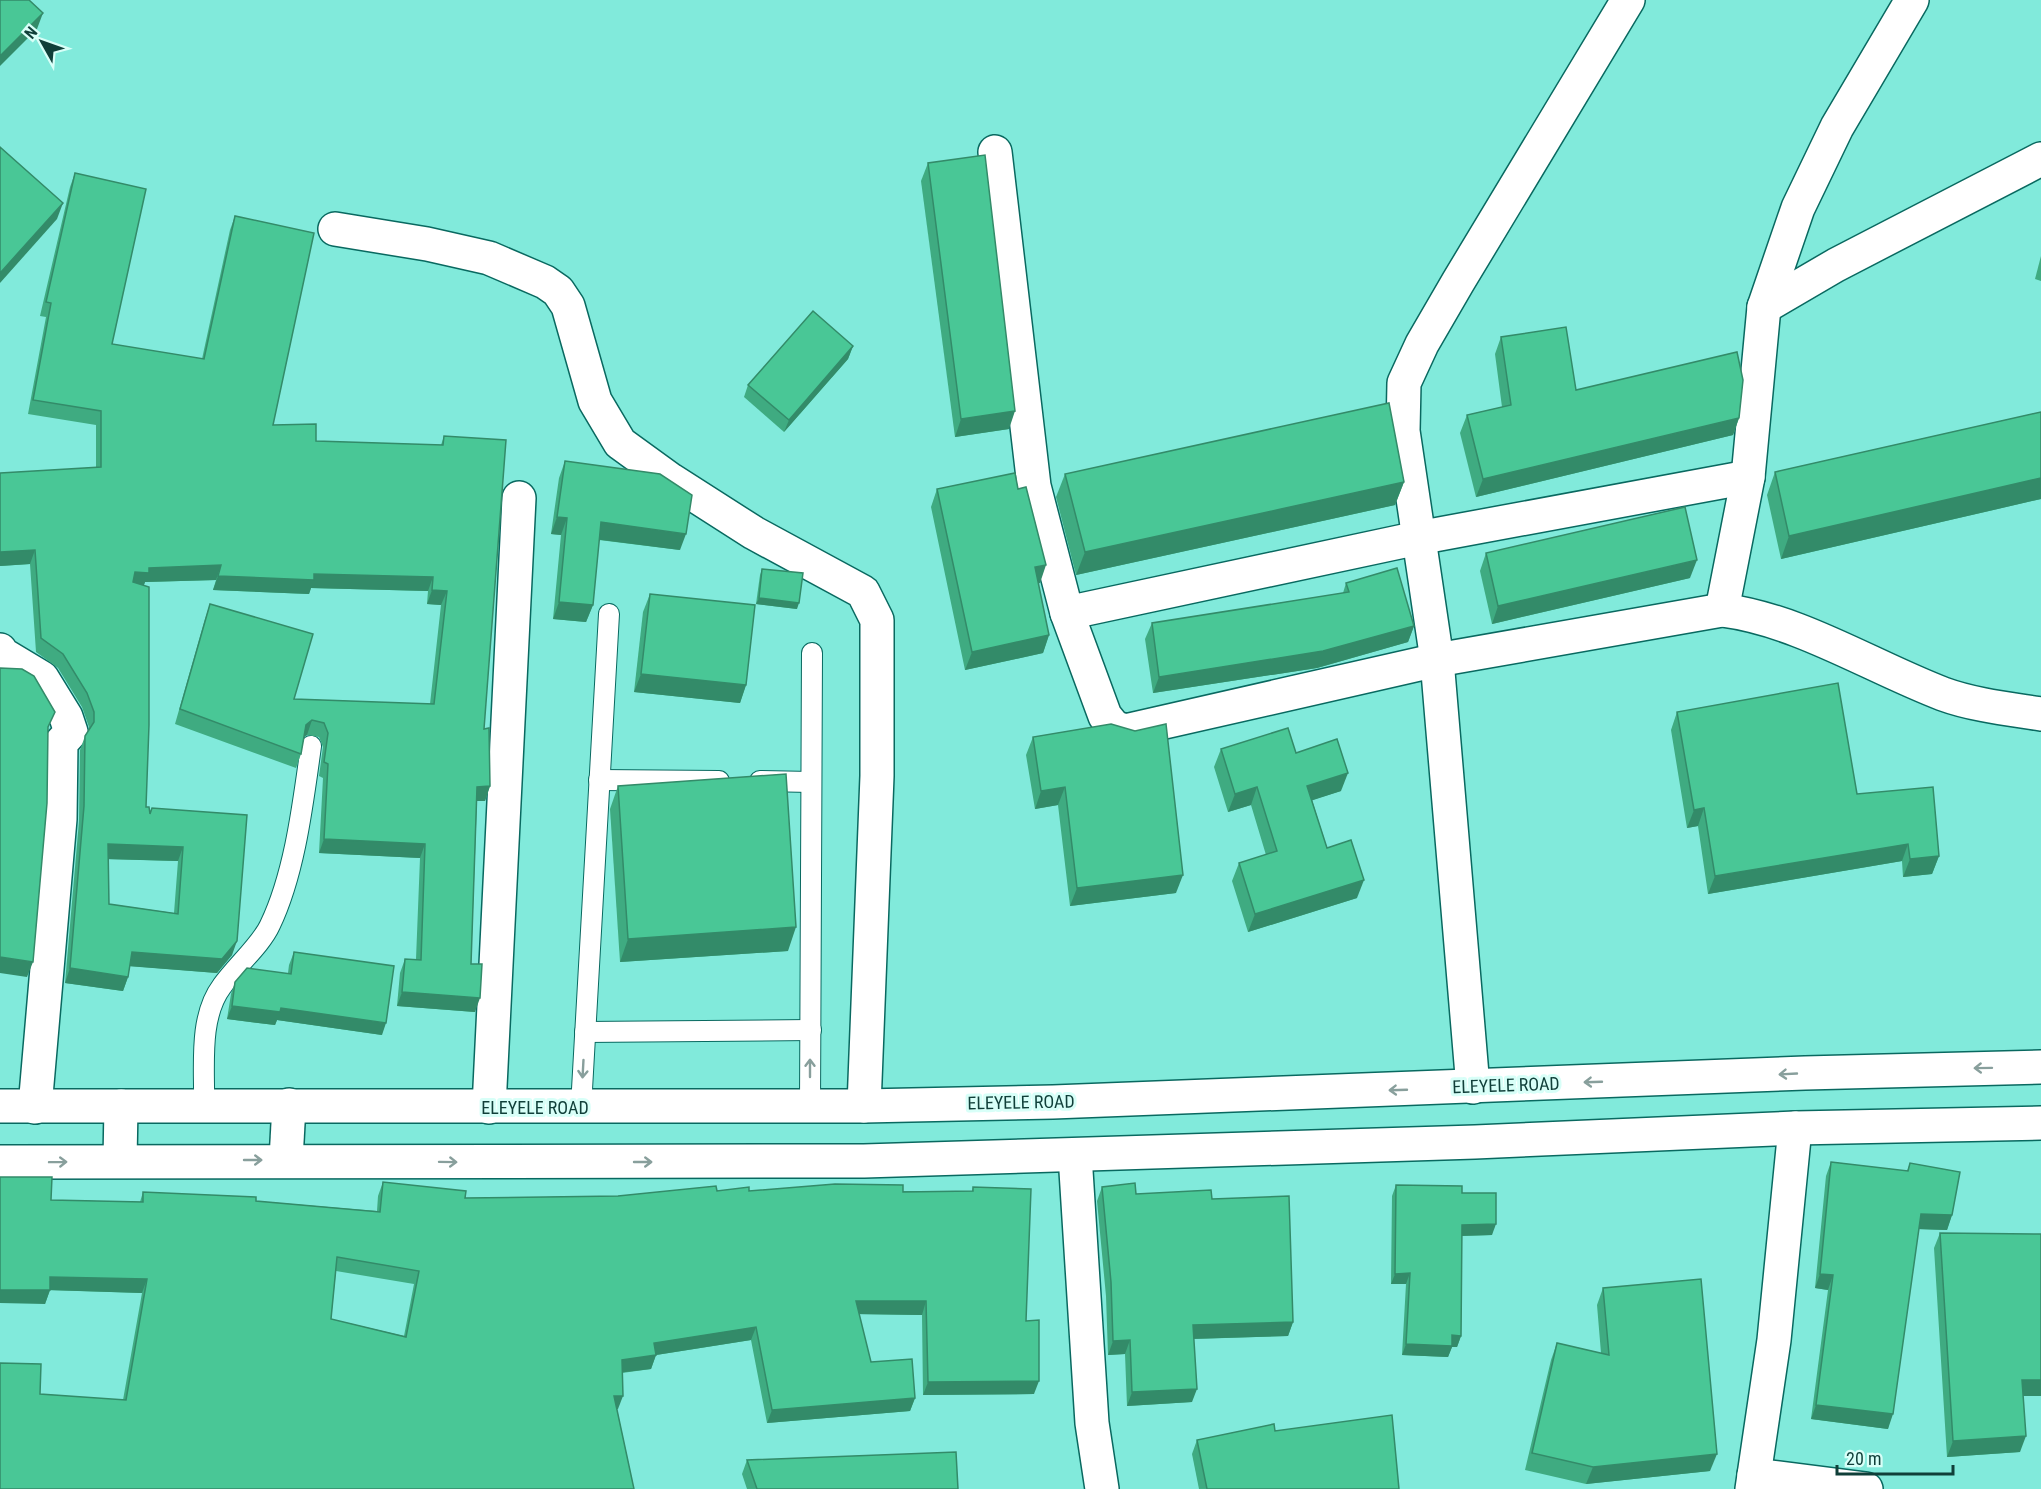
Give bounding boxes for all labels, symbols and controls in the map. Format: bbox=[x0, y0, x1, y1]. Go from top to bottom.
north arrow bbox=[12, 12, 72, 72]
text: N bbox=[20, 23, 41, 43]
one-way arrow bbox=[804, 1058, 816, 1078]
one-way arrow bbox=[577, 1059, 588, 1079]
one-way arrow bbox=[1973, 1062, 1993, 1074]
one-way arrow bbox=[1778, 1068, 1798, 1079]
street label: ELEYELE ROAD bbox=[1452, 1073, 1560, 1097]
one-way arrow bbox=[1583, 1076, 1603, 1087]
one-way arrow bbox=[1388, 1084, 1408, 1095]
street label: ELEYELE ROAD bbox=[967, 1091, 1075, 1113]
street label: ELEYELE ROAD bbox=[481, 1097, 589, 1118]
one-way arrow bbox=[243, 1154, 263, 1166]
one-way arrow bbox=[48, 1156, 68, 1168]
one-way arrow bbox=[438, 1156, 458, 1168]
one-way arrow bbox=[633, 1156, 653, 1168]
scale bar bbox=[1837, 1438, 1952, 1476]
text: 20 m bbox=[1846, 1448, 1881, 1469]

